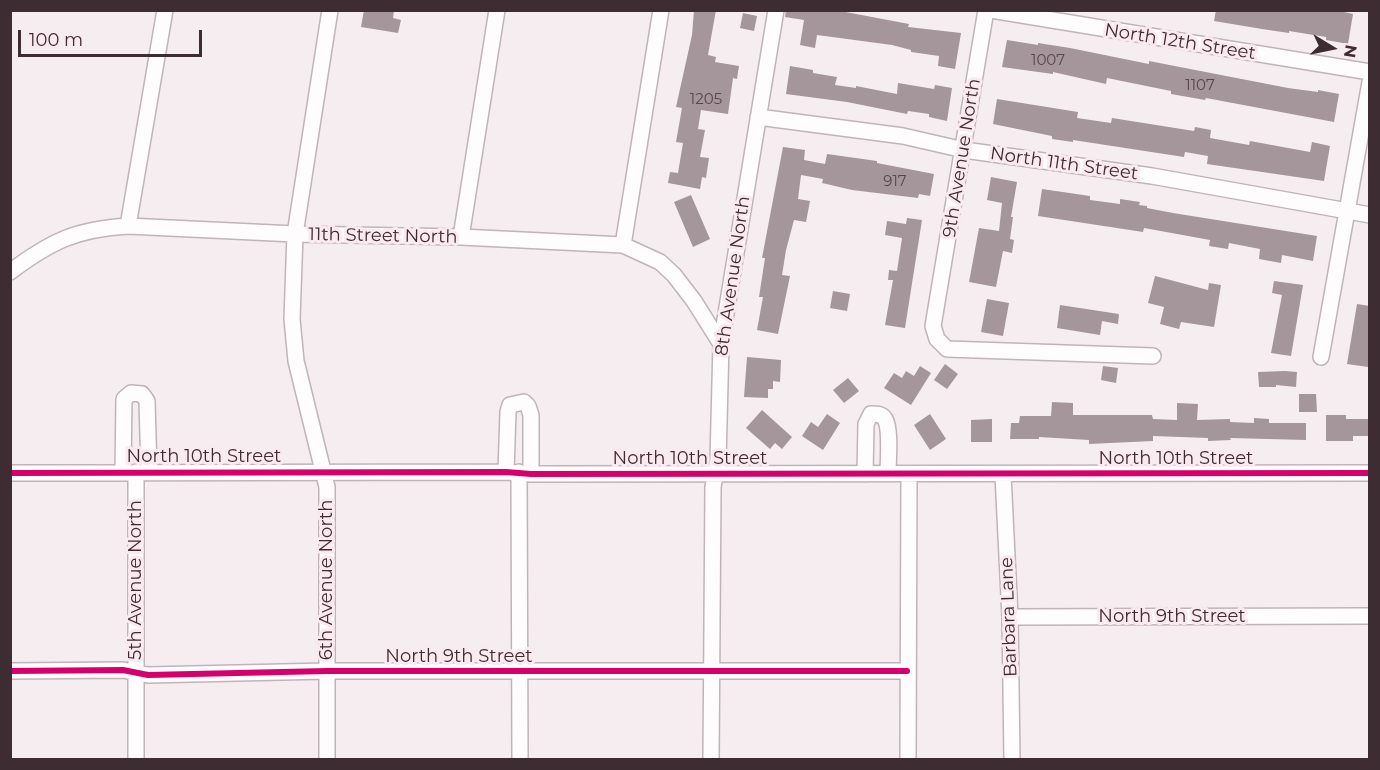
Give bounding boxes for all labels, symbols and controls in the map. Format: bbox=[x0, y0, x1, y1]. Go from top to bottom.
scale bar bbox=[21, 18, 206, 56]
north arrow bbox=[1302, 18, 1362, 78]
street label: North 12th Street bbox=[1103, 19, 1257, 65]
text: 100 m bbox=[29, 29, 83, 51]
text: N bbox=[1340, 43, 1361, 59]
house number: 1007 bbox=[1031, 52, 1065, 70]
street label: 9th Avenue North bbox=[939, 77, 985, 239]
house number: 1107 bbox=[1185, 77, 1215, 95]
house number: 1205 bbox=[690, 91, 722, 109]
street label: North 11th Street bbox=[989, 143, 1139, 185]
house number: 917 bbox=[883, 173, 907, 191]
street label: 8th Avenue North bbox=[711, 195, 755, 357]
street label: 11th Street North bbox=[308, 224, 458, 248]
street label: North 10th Street bbox=[127, 446, 281, 468]
street label: North 10th Street bbox=[613, 448, 767, 470]
street label: North 10th Street bbox=[1099, 448, 1253, 470]
street label: 5th Avenue North bbox=[125, 500, 147, 660]
street label: 6th Avenue North bbox=[316, 500, 338, 660]
street label: Barbara Lane bbox=[996, 557, 1022, 677]
street label: North 9th Street bbox=[1098, 606, 1246, 628]
street label: North 9th Street bbox=[385, 646, 533, 668]

